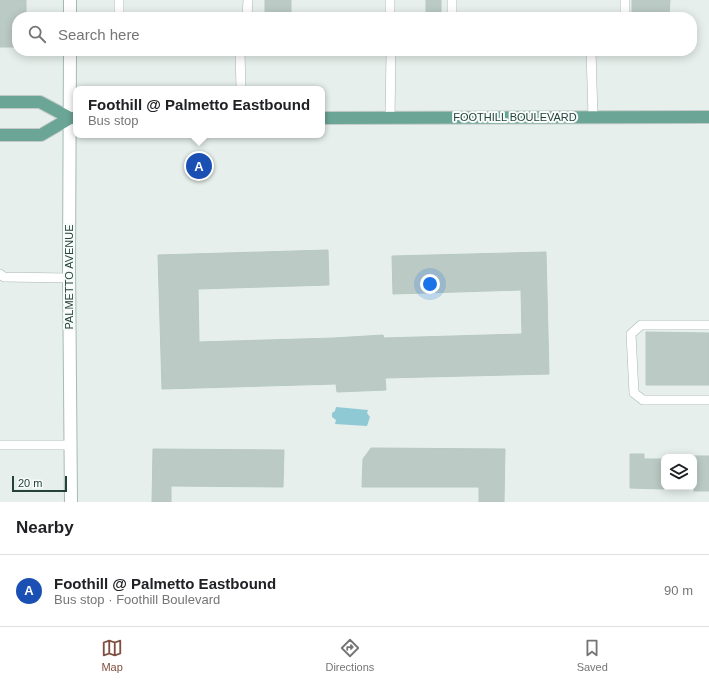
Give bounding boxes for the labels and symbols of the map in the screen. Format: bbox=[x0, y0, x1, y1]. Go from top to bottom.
street label: FOOTHILL BOULEVARD bbox=[453, 111, 577, 123]
pin: A bbox=[186, 151, 212, 181]
street label: PALMETTO AVENUE bbox=[63, 224, 75, 330]
your location bbox=[420, 274, 440, 294]
scale bar bbox=[12, 474, 67, 493]

